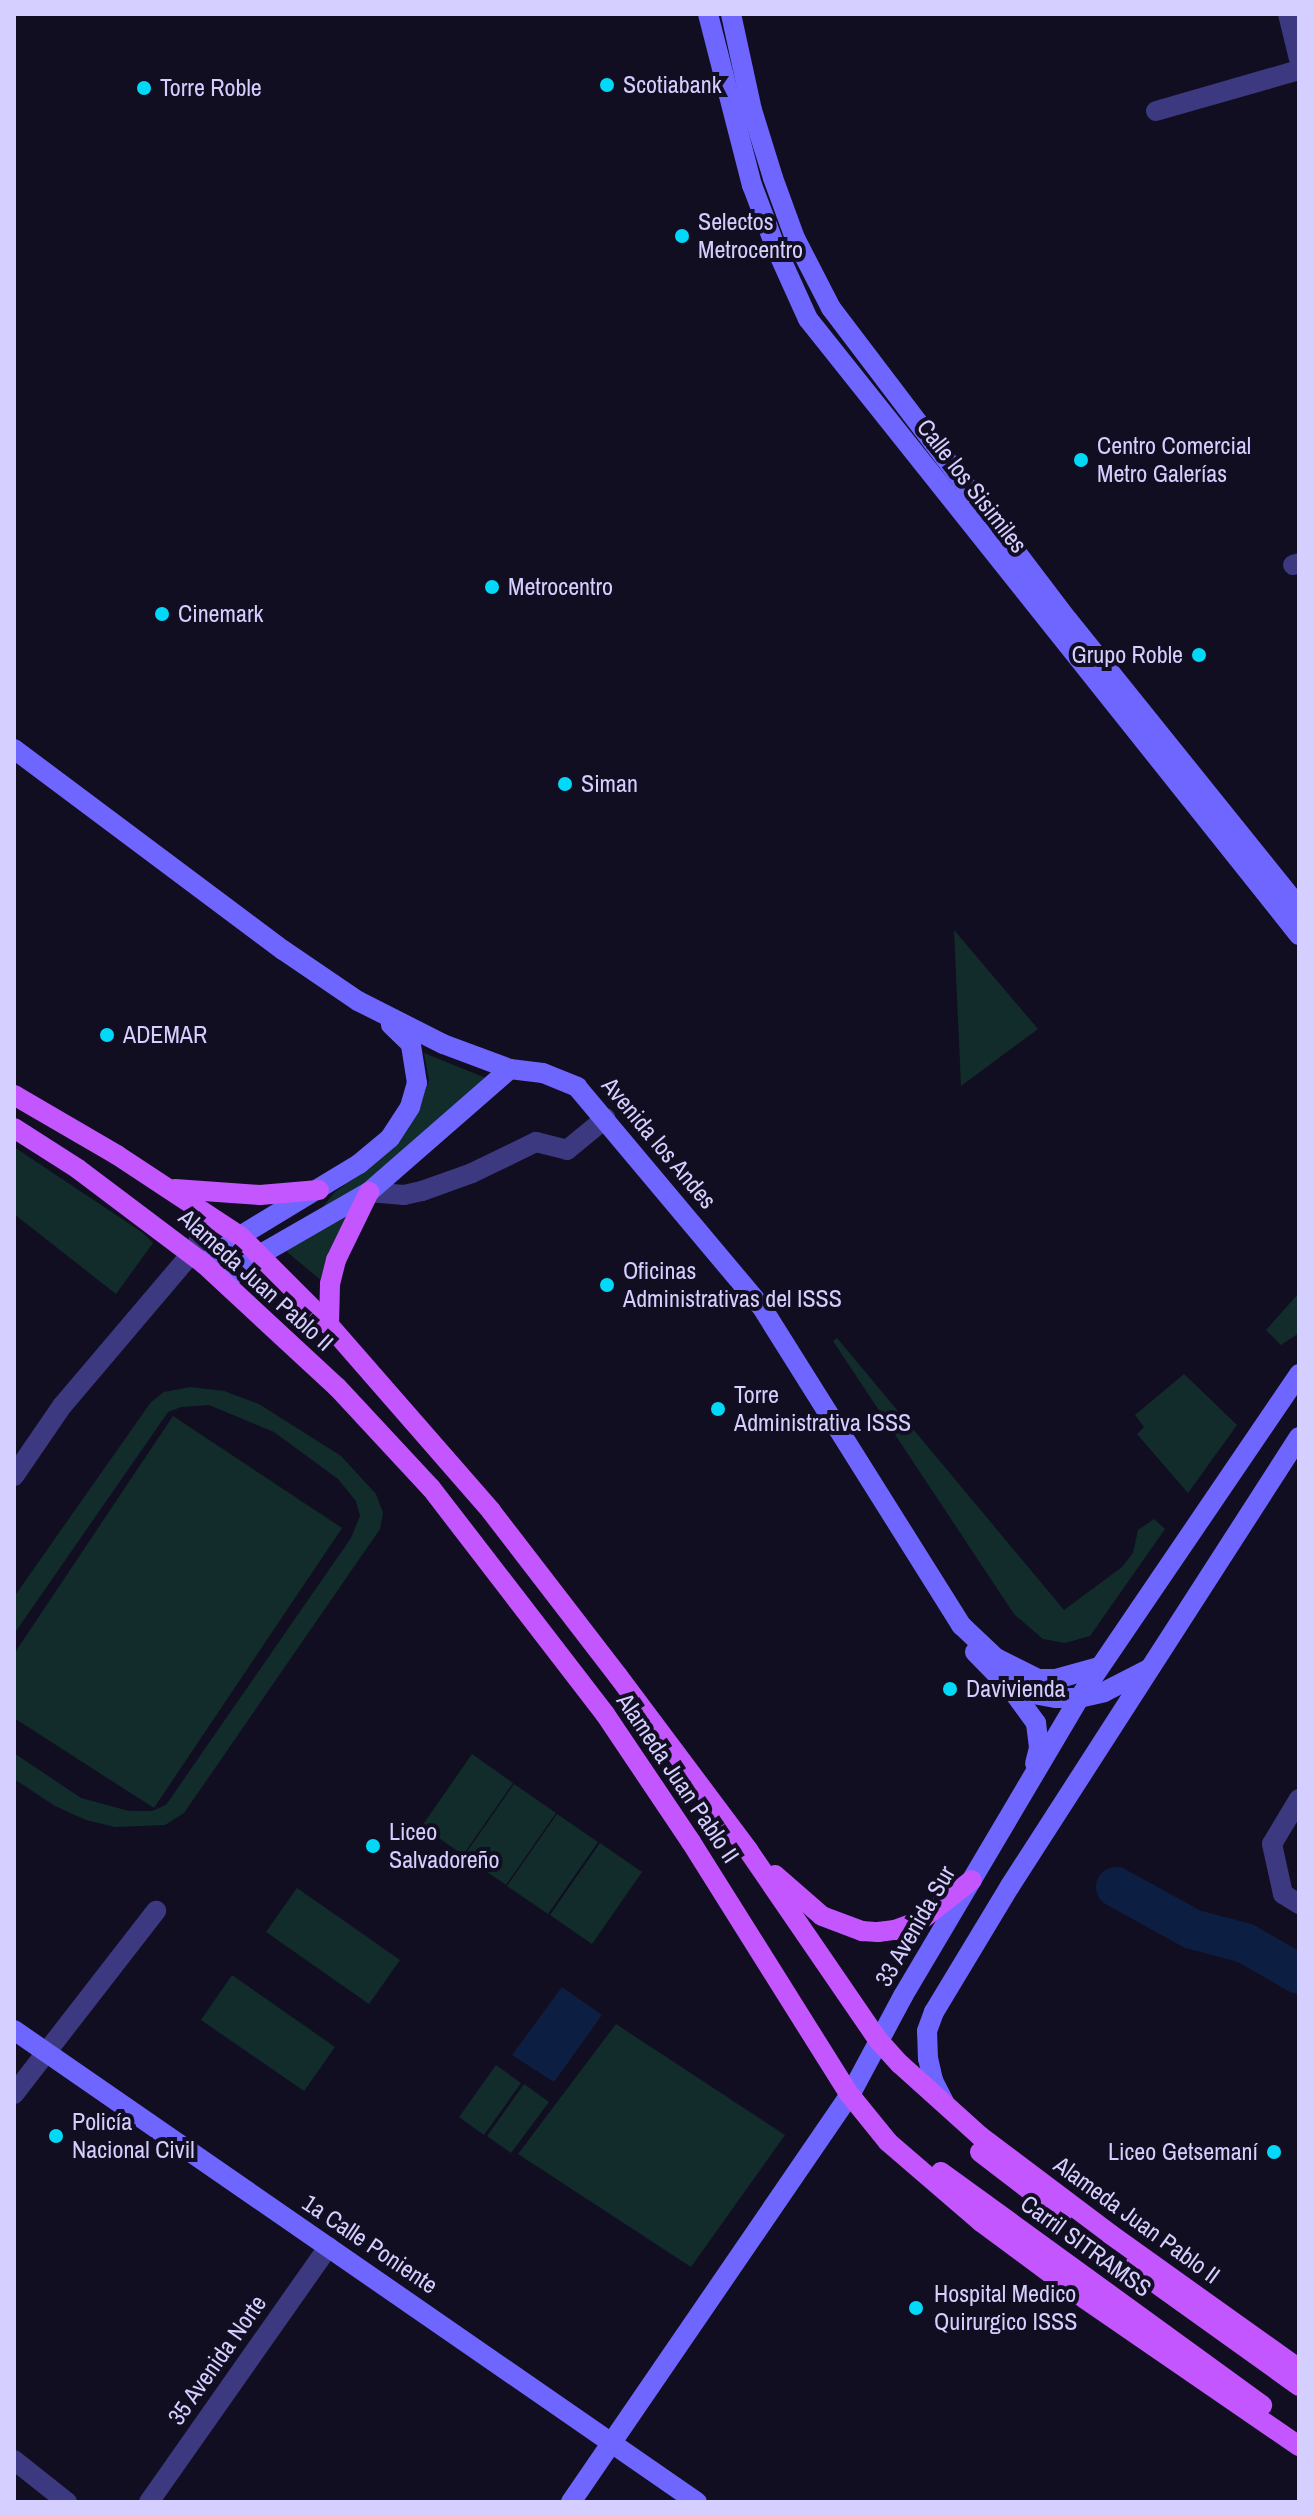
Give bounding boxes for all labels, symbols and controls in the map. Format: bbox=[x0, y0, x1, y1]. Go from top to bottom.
place label: Scotiabank bbox=[623, 71, 721, 99]
place label: Torre Roble bbox=[160, 74, 262, 102]
marker: Scotiabank bbox=[598, 76, 616, 94]
marker: Torre Roble bbox=[135, 79, 153, 97]
place label: Selectos Metrocentro bbox=[698, 208, 803, 264]
marker: Selectos Metrocentro bbox=[673, 227, 691, 245]
street label: Calle los Sisimiles bbox=[911, 413, 1033, 559]
place label: Centro Comercial Metro Galerías bbox=[1097, 432, 1251, 488]
marker: Centro Comercial Metro Galerías bbox=[1072, 451, 1090, 469]
place label: Metrocentro bbox=[508, 573, 613, 601]
marker: Metrocentro bbox=[483, 578, 501, 596]
place label: Cinemark bbox=[178, 600, 263, 628]
marker: Cinemark bbox=[153, 605, 171, 623]
place label: Grupo Roble bbox=[1071, 641, 1183, 669]
marker: Grupo Roble bbox=[1190, 646, 1208, 664]
place label: Siman bbox=[581, 770, 638, 798]
marker: Siman bbox=[556, 775, 574, 793]
place label: ADEMAR bbox=[123, 1021, 207, 1049]
marker: ADEMAR bbox=[98, 1026, 116, 1044]
street label: Avenida los Andes bbox=[595, 1071, 723, 1215]
street label: Alameda Juan Pablo II bbox=[173, 1203, 339, 1357]
place label: Oficinas Administrativas del ISSS bbox=[623, 1257, 842, 1313]
marker: Oficinas Administrativas del ISSS bbox=[598, 1276, 616, 1294]
place label: Torre Administrativa ISSS bbox=[734, 1381, 911, 1437]
marker: Torre Administrativa ISSS bbox=[709, 1400, 727, 1418]
place label: Davivienda bbox=[966, 1675, 1066, 1703]
marker: Davivienda bbox=[941, 1680, 959, 1698]
street label: Alameda Juan Pablo II bbox=[611, 1688, 745, 1868]
place label: Liceo Salvadoreño bbox=[389, 1818, 499, 1874]
marker: Liceo Salvadoreño bbox=[364, 1837, 382, 1855]
street label: 33 Avenida Sur bbox=[869, 1860, 961, 1992]
place label: Policía Nacional Civil bbox=[72, 2108, 194, 2164]
marker: Policía Nacional Civil bbox=[47, 2127, 65, 2145]
place label: Liceo Getsemaní bbox=[1108, 2138, 1258, 2166]
marker: Liceo Getsemaní bbox=[1265, 2143, 1283, 2161]
street label: Alameda Juan Pablo II bbox=[1048, 2150, 1226, 2290]
street label: 1a Calle Poniente bbox=[297, 2188, 443, 2300]
street label: Carril SITRAMSS bbox=[1015, 2189, 1157, 2303]
place label: Hospital Medico Quirurgico ISSS bbox=[934, 2280, 1077, 2336]
street label: 35 Avenida Norte bbox=[161, 2289, 273, 2431]
marker: Hospital Medico Quirurgico ISSS bbox=[905, 2297, 927, 2319]

